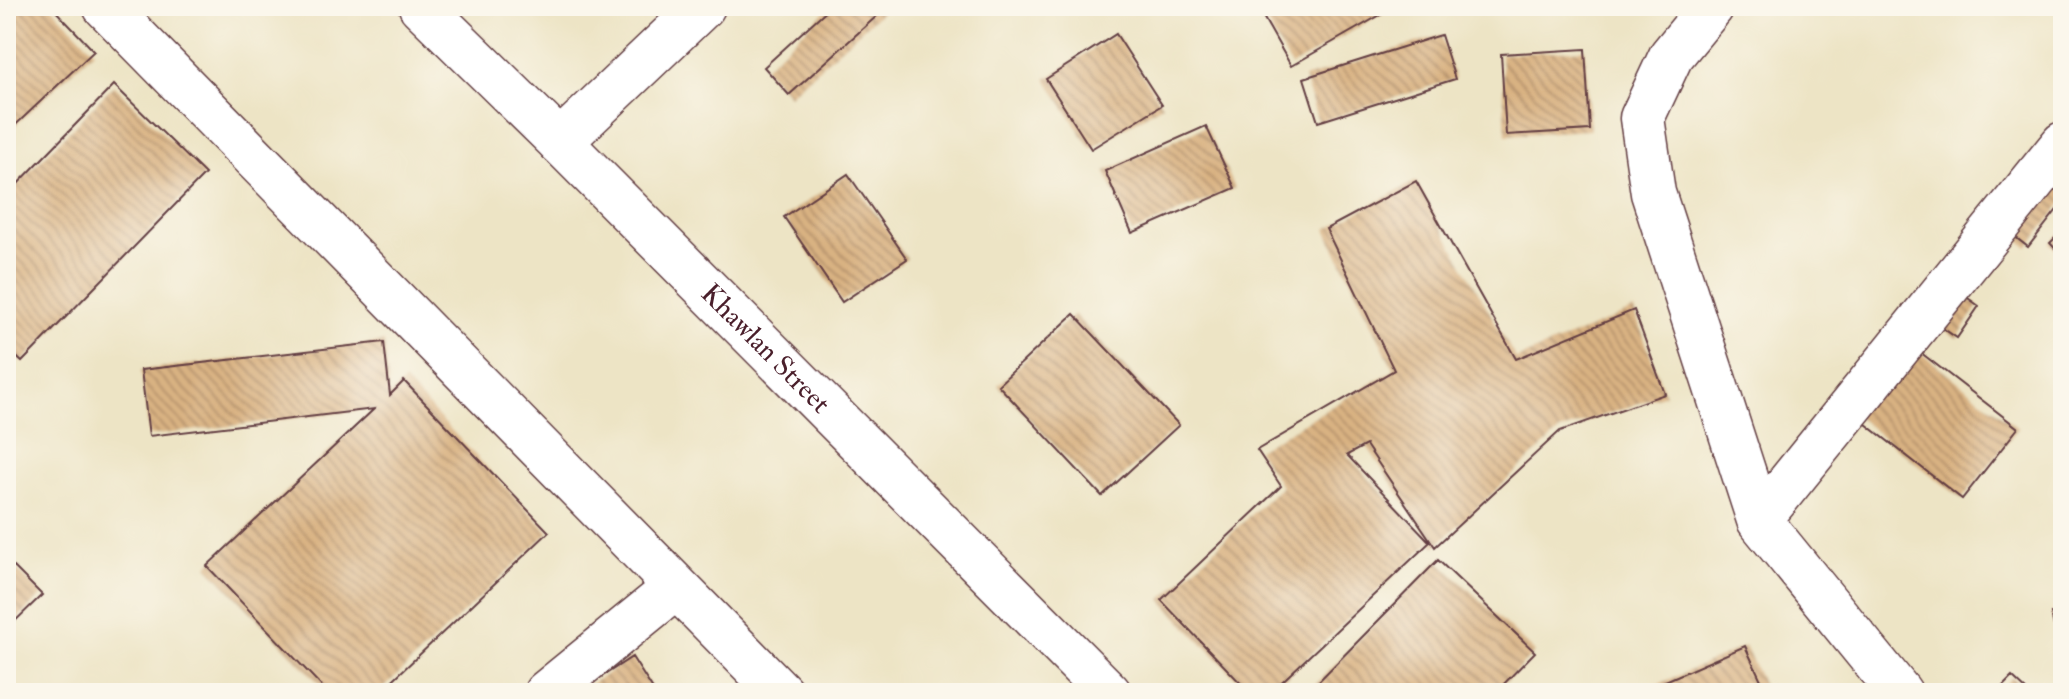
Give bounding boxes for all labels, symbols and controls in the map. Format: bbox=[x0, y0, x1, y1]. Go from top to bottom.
street label: Khawlan Street bbox=[694, 276, 838, 421]

